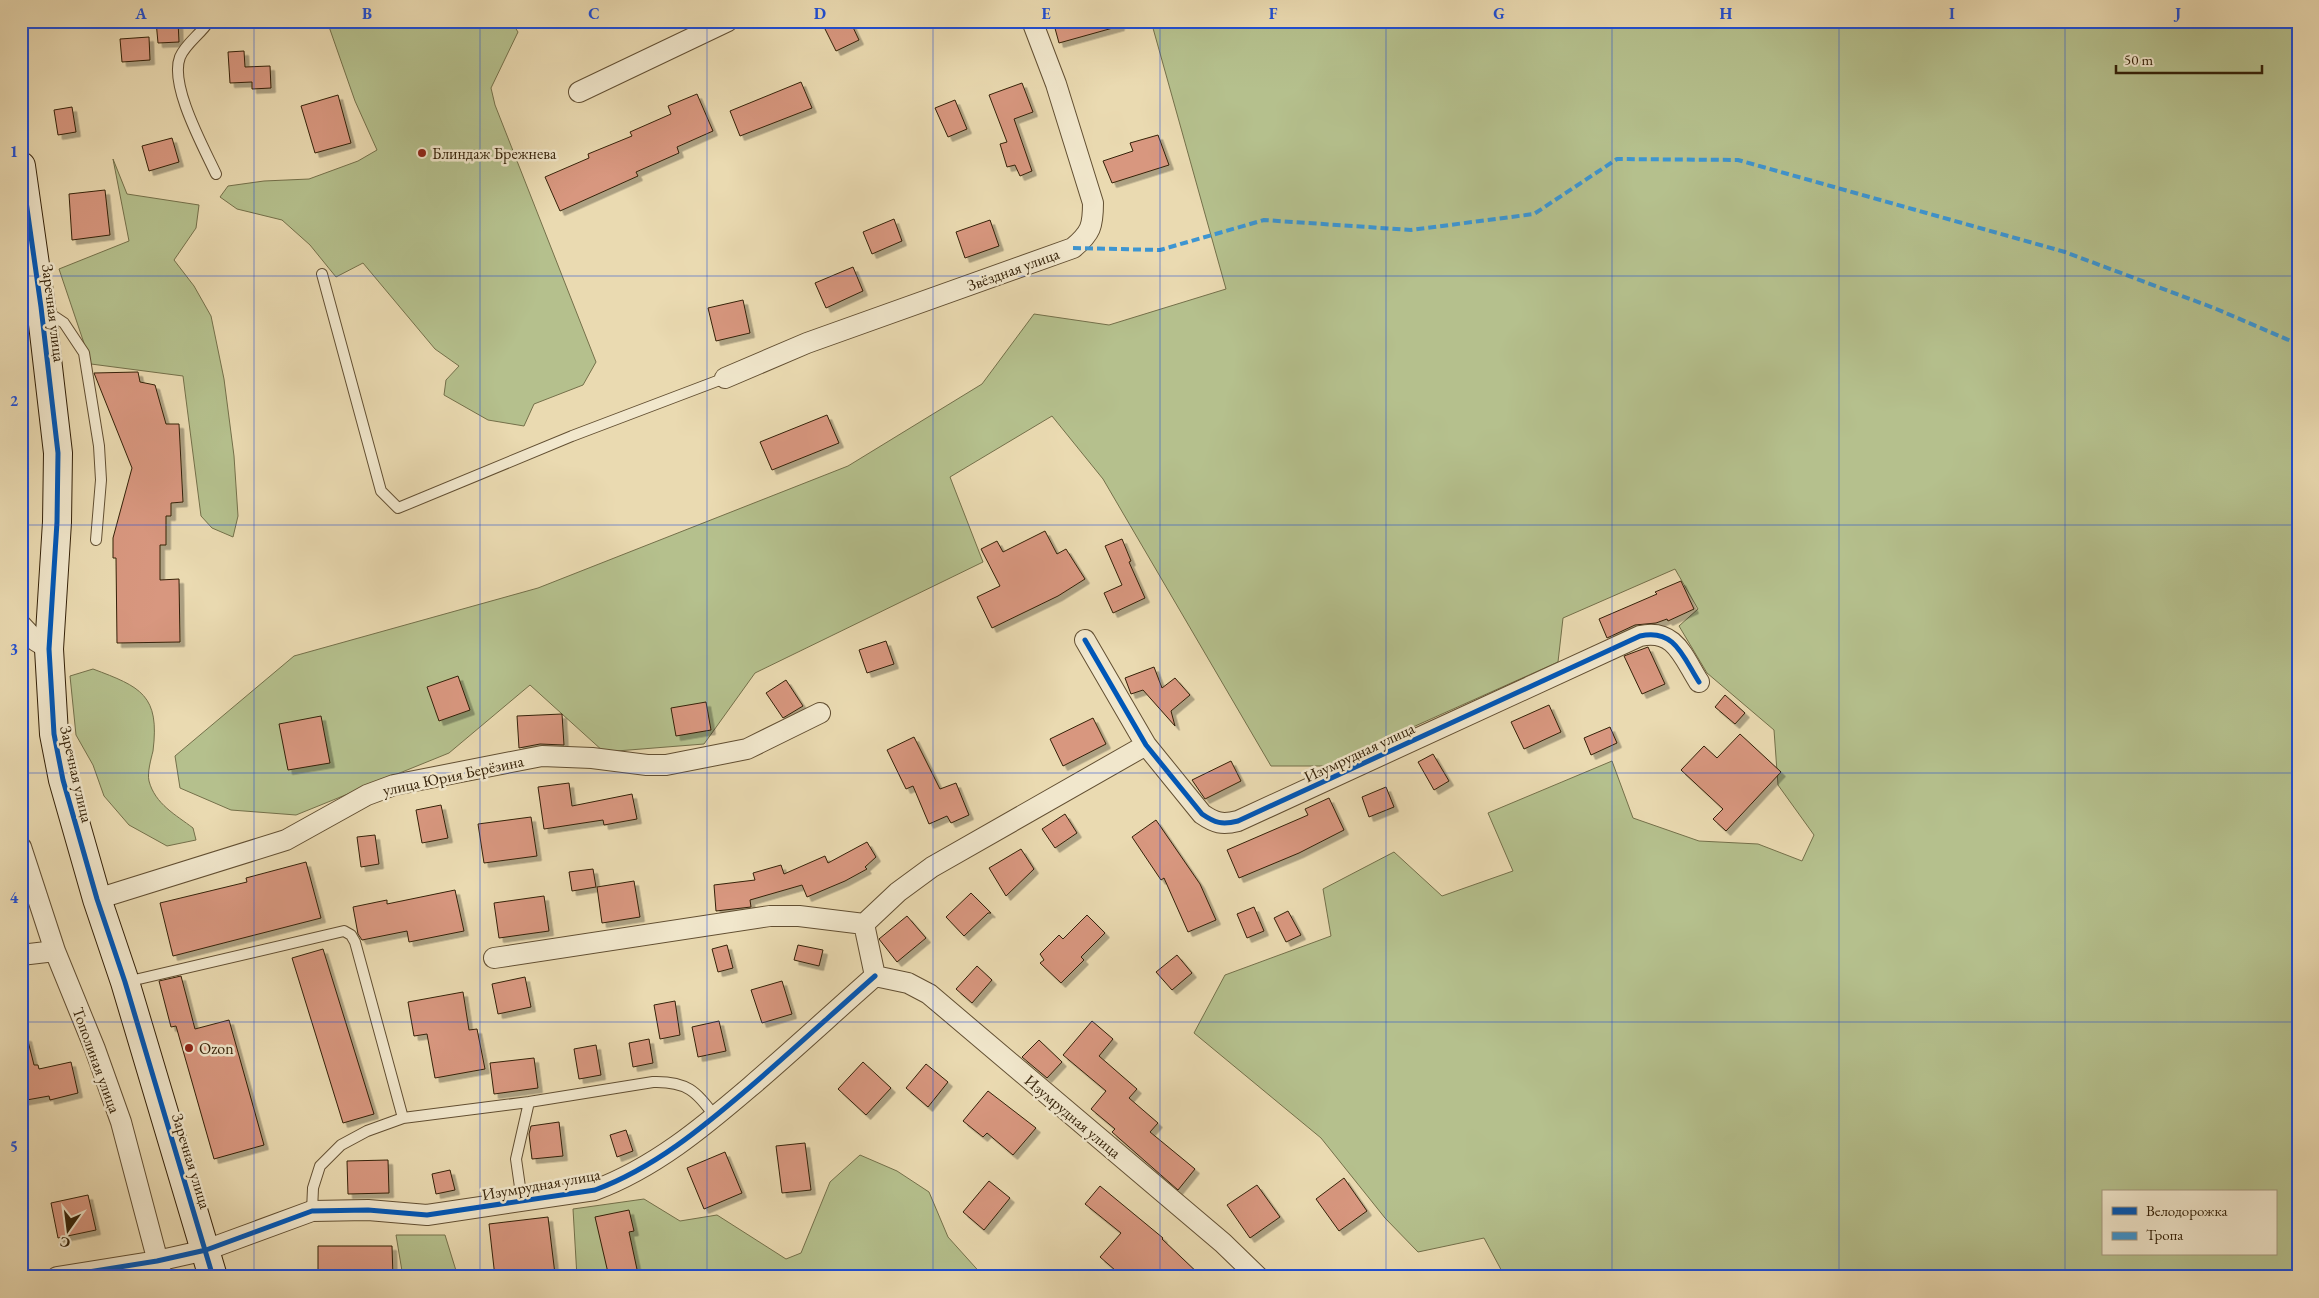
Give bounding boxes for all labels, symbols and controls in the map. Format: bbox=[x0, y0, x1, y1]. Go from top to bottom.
text: A bbox=[134, 3, 147, 24]
text: B bbox=[362, 3, 372, 24]
text: C bbox=[588, 3, 600, 24]
text: D bbox=[814, 3, 826, 24]
text: E bbox=[1041, 3, 1051, 24]
text: F bbox=[1269, 3, 1278, 24]
text: G bbox=[1493, 3, 1505, 24]
text: H bbox=[1720, 3, 1733, 24]
text: I bbox=[1949, 3, 1955, 24]
text: J bbox=[2173, 3, 2181, 24]
scale bar bbox=[2116, 42, 2263, 74]
text: 50 m bbox=[2124, 50, 2153, 69]
text: 1 bbox=[10, 141, 18, 162]
place label: Блиндаж Брежнева bbox=[432, 143, 557, 164]
marker: Блиндаж Брежнева bbox=[416, 147, 428, 159]
street label: Звёздная улица bbox=[964, 243, 1063, 296]
street label: Заречная улица bbox=[37, 263, 70, 364]
text: 2 bbox=[10, 390, 19, 411]
text: 3 bbox=[10, 639, 18, 660]
street label: Изумрудная улица bbox=[1300, 717, 1419, 787]
street label: Заречная улица bbox=[55, 724, 98, 825]
street label: улица Юрия Берёзина bbox=[381, 750, 526, 801]
text: 4 bbox=[10, 887, 19, 908]
street label: Тополиная улица bbox=[68, 1004, 126, 1117]
place label: Ozon bbox=[199, 1038, 234, 1059]
marker: Ozon bbox=[183, 1042, 195, 1054]
street label: Изумрудная улица bbox=[1020, 1070, 1126, 1163]
street label: Заречная улица bbox=[167, 1111, 216, 1212]
text: 5 bbox=[10, 1136, 18, 1157]
street label: Изумрудная улица bbox=[480, 1164, 603, 1205]
legend bbox=[2102, 1190, 2276, 1256]
text: Велодорожка bbox=[2146, 1201, 2227, 1220]
north arrow bbox=[42, 1206, 92, 1256]
text: Тропа bbox=[2146, 1225, 2183, 1244]
text: С bbox=[58, 1233, 72, 1253]

